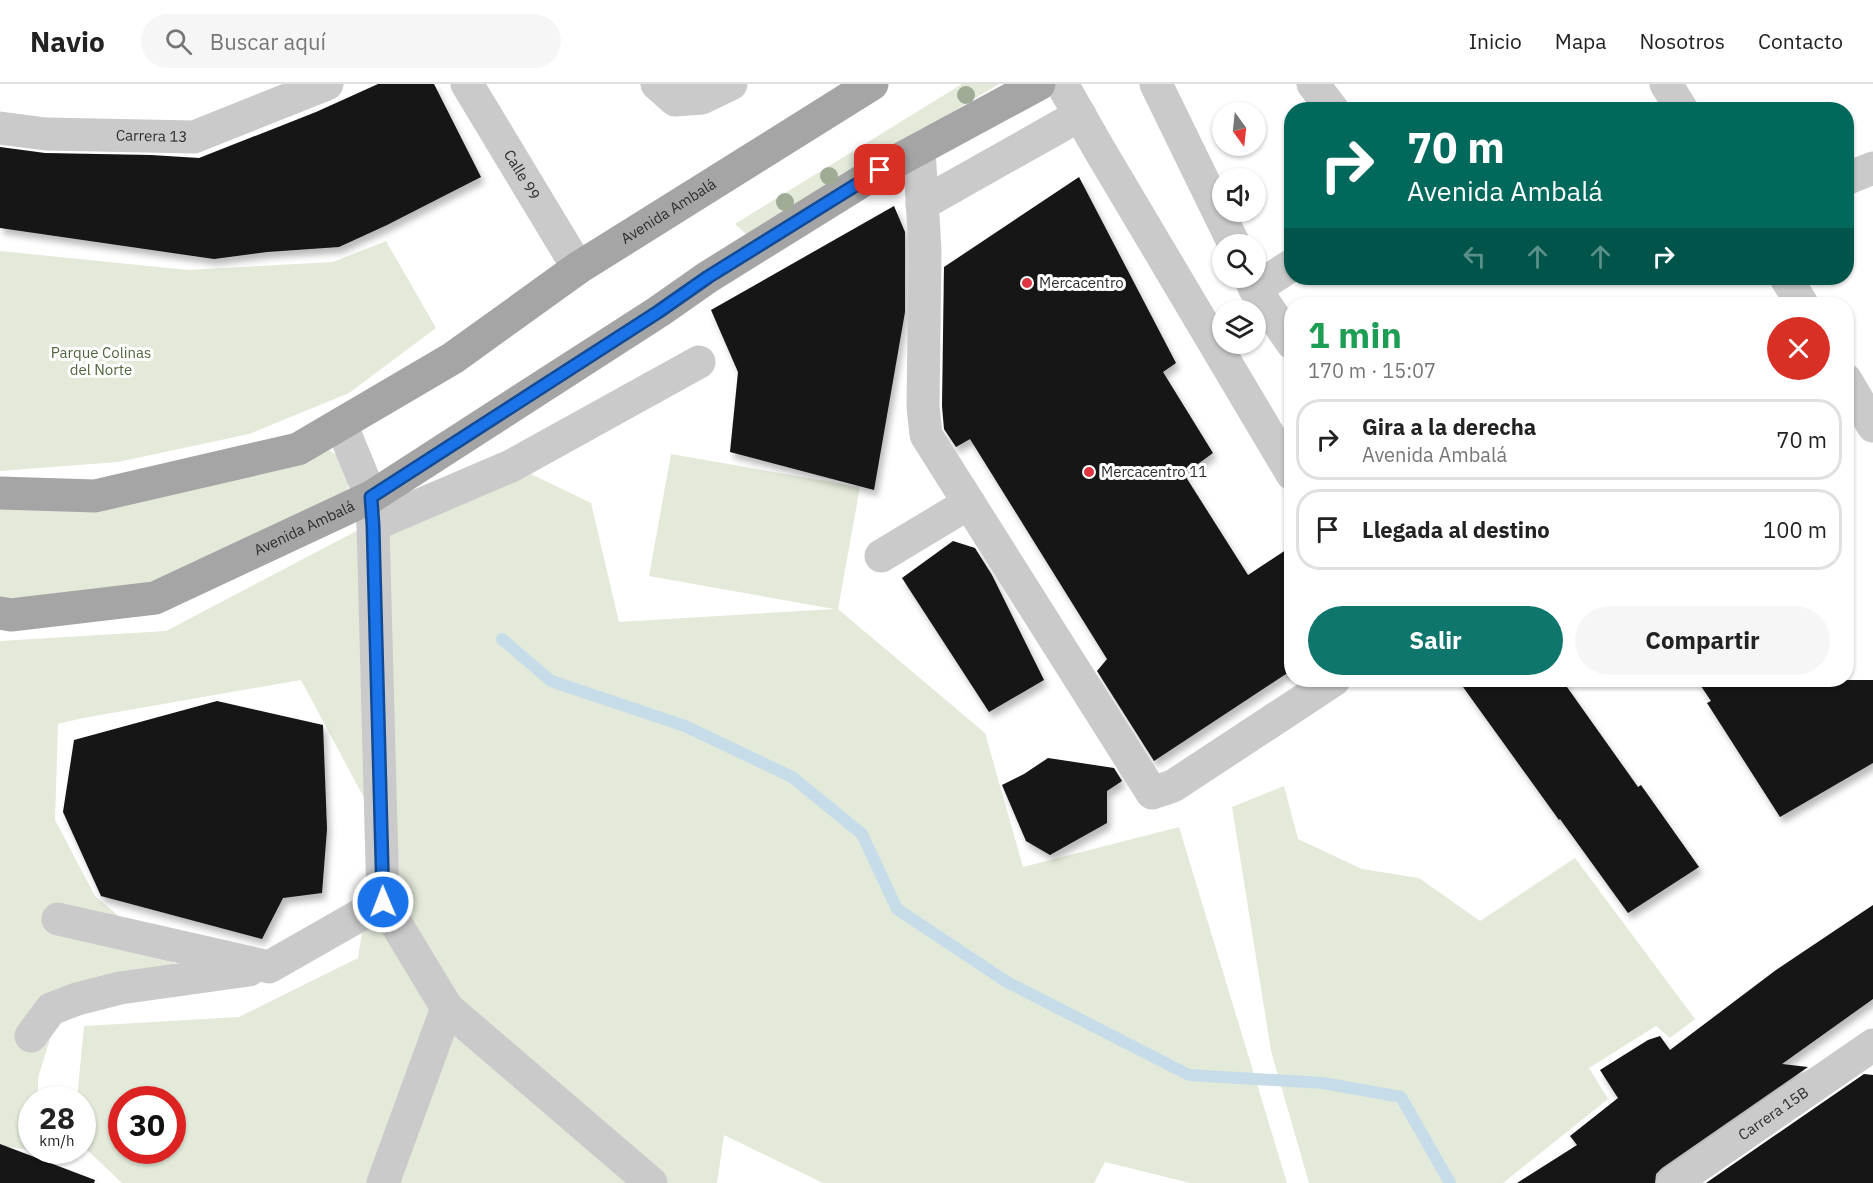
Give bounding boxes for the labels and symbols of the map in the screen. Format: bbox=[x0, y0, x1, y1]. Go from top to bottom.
north arrow bbox=[1212, 102, 1266, 156]
street label: Carrera 13 bbox=[116, 125, 188, 146]
pin bbox=[854, 144, 905, 195]
street label: Calle 99 bbox=[500, 146, 545, 203]
street label: Avenida Ambalá bbox=[617, 174, 720, 248]
place label: Mercacentro bbox=[1039, 273, 1124, 292]
marker: Mercacentro bbox=[1020, 276, 1034, 290]
park label: Parque Colinas del Norte bbox=[51, 343, 151, 379]
place label: Mercacentro 11 bbox=[1101, 462, 1207, 481]
marker: Mercacentro 11 bbox=[1082, 465, 1096, 479]
street label: Avenida Ambalá bbox=[251, 496, 357, 559]
position arrow bbox=[351, 870, 415, 934]
street label: Carrera 15B bbox=[1734, 1082, 1812, 1144]
speed limit sign: 30 bbox=[108, 1086, 186, 1164]

